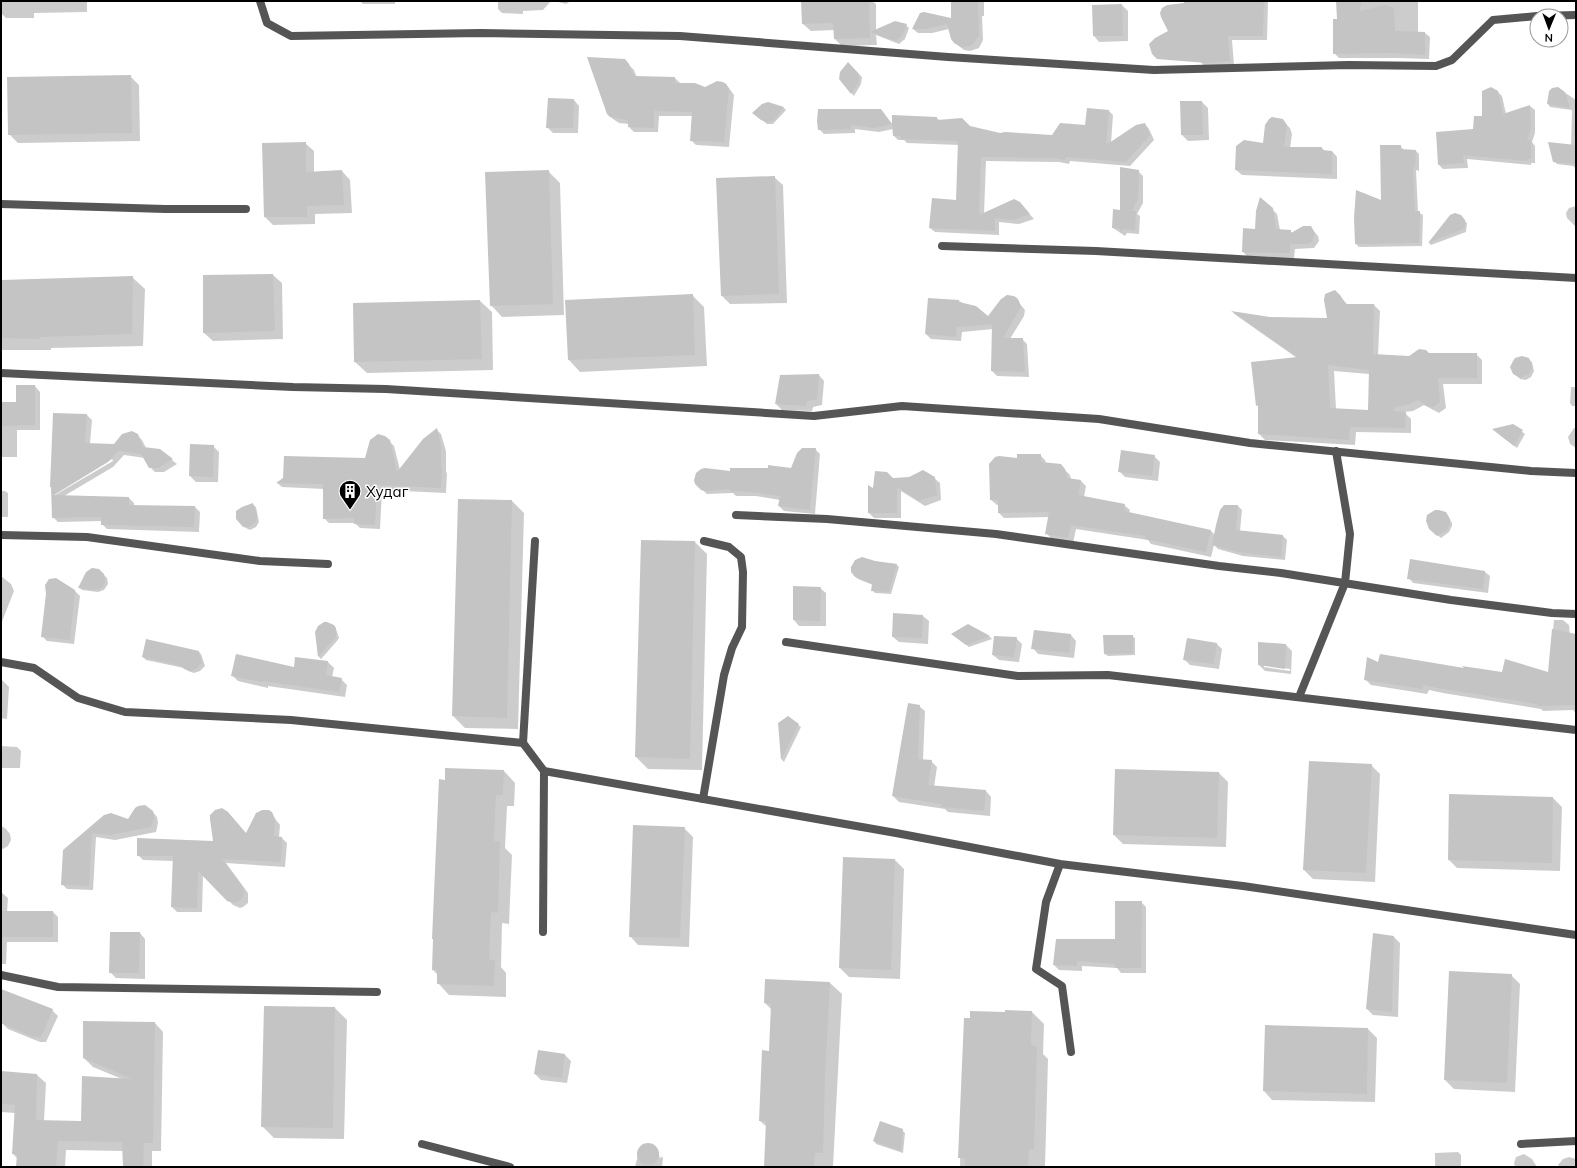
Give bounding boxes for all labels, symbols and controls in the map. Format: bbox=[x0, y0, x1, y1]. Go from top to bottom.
north arrow bbox=[1529, 8, 1569, 48]
text: N bbox=[1545, 31, 1553, 45]
building icon: Худаг bbox=[337, 478, 363, 511]
place label: Худаг bbox=[366, 482, 409, 501]

